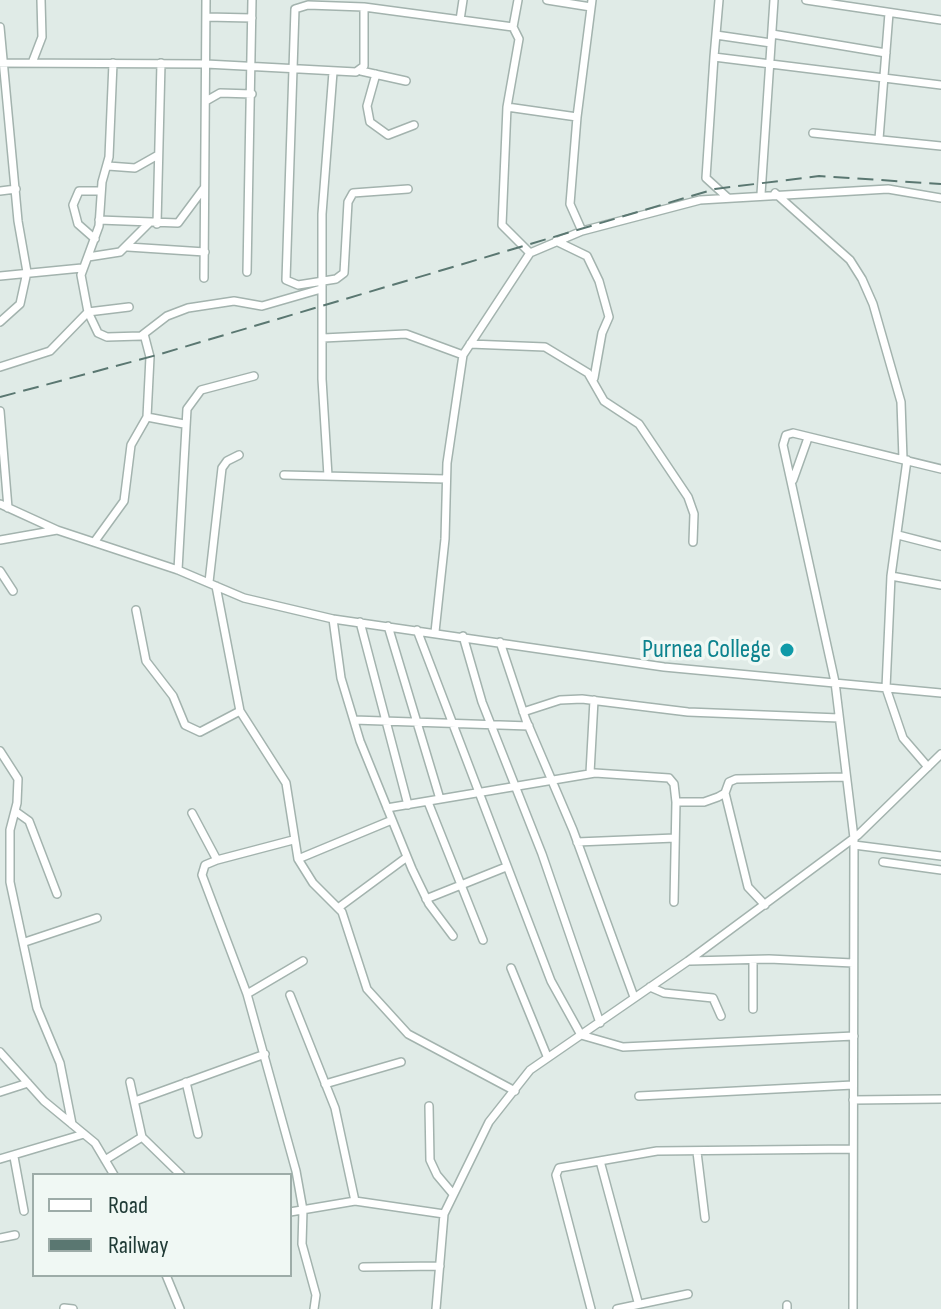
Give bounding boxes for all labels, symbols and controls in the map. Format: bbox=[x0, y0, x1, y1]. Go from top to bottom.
place label: Purnea College bbox=[642, 634, 771, 666]
marker: Purnea College bbox=[778, 641, 796, 659]
legend bbox=[32, 1173, 292, 1277]
text: Road bbox=[108, 1191, 148, 1220]
text: Railway bbox=[108, 1231, 168, 1260]

